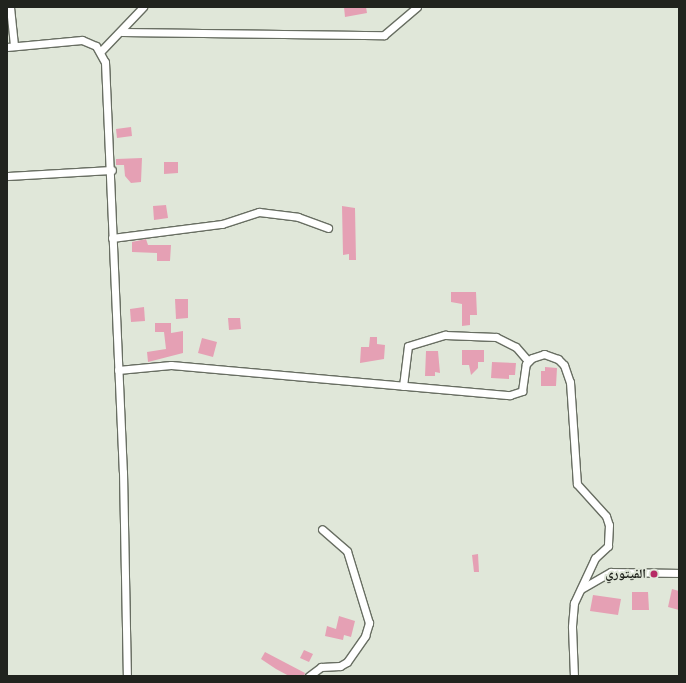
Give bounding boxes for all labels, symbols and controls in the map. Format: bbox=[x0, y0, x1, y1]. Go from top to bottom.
place label: الفيتوري bbox=[605, 566, 646, 582]
marker: الفيتوري bbox=[649, 569, 659, 579]

